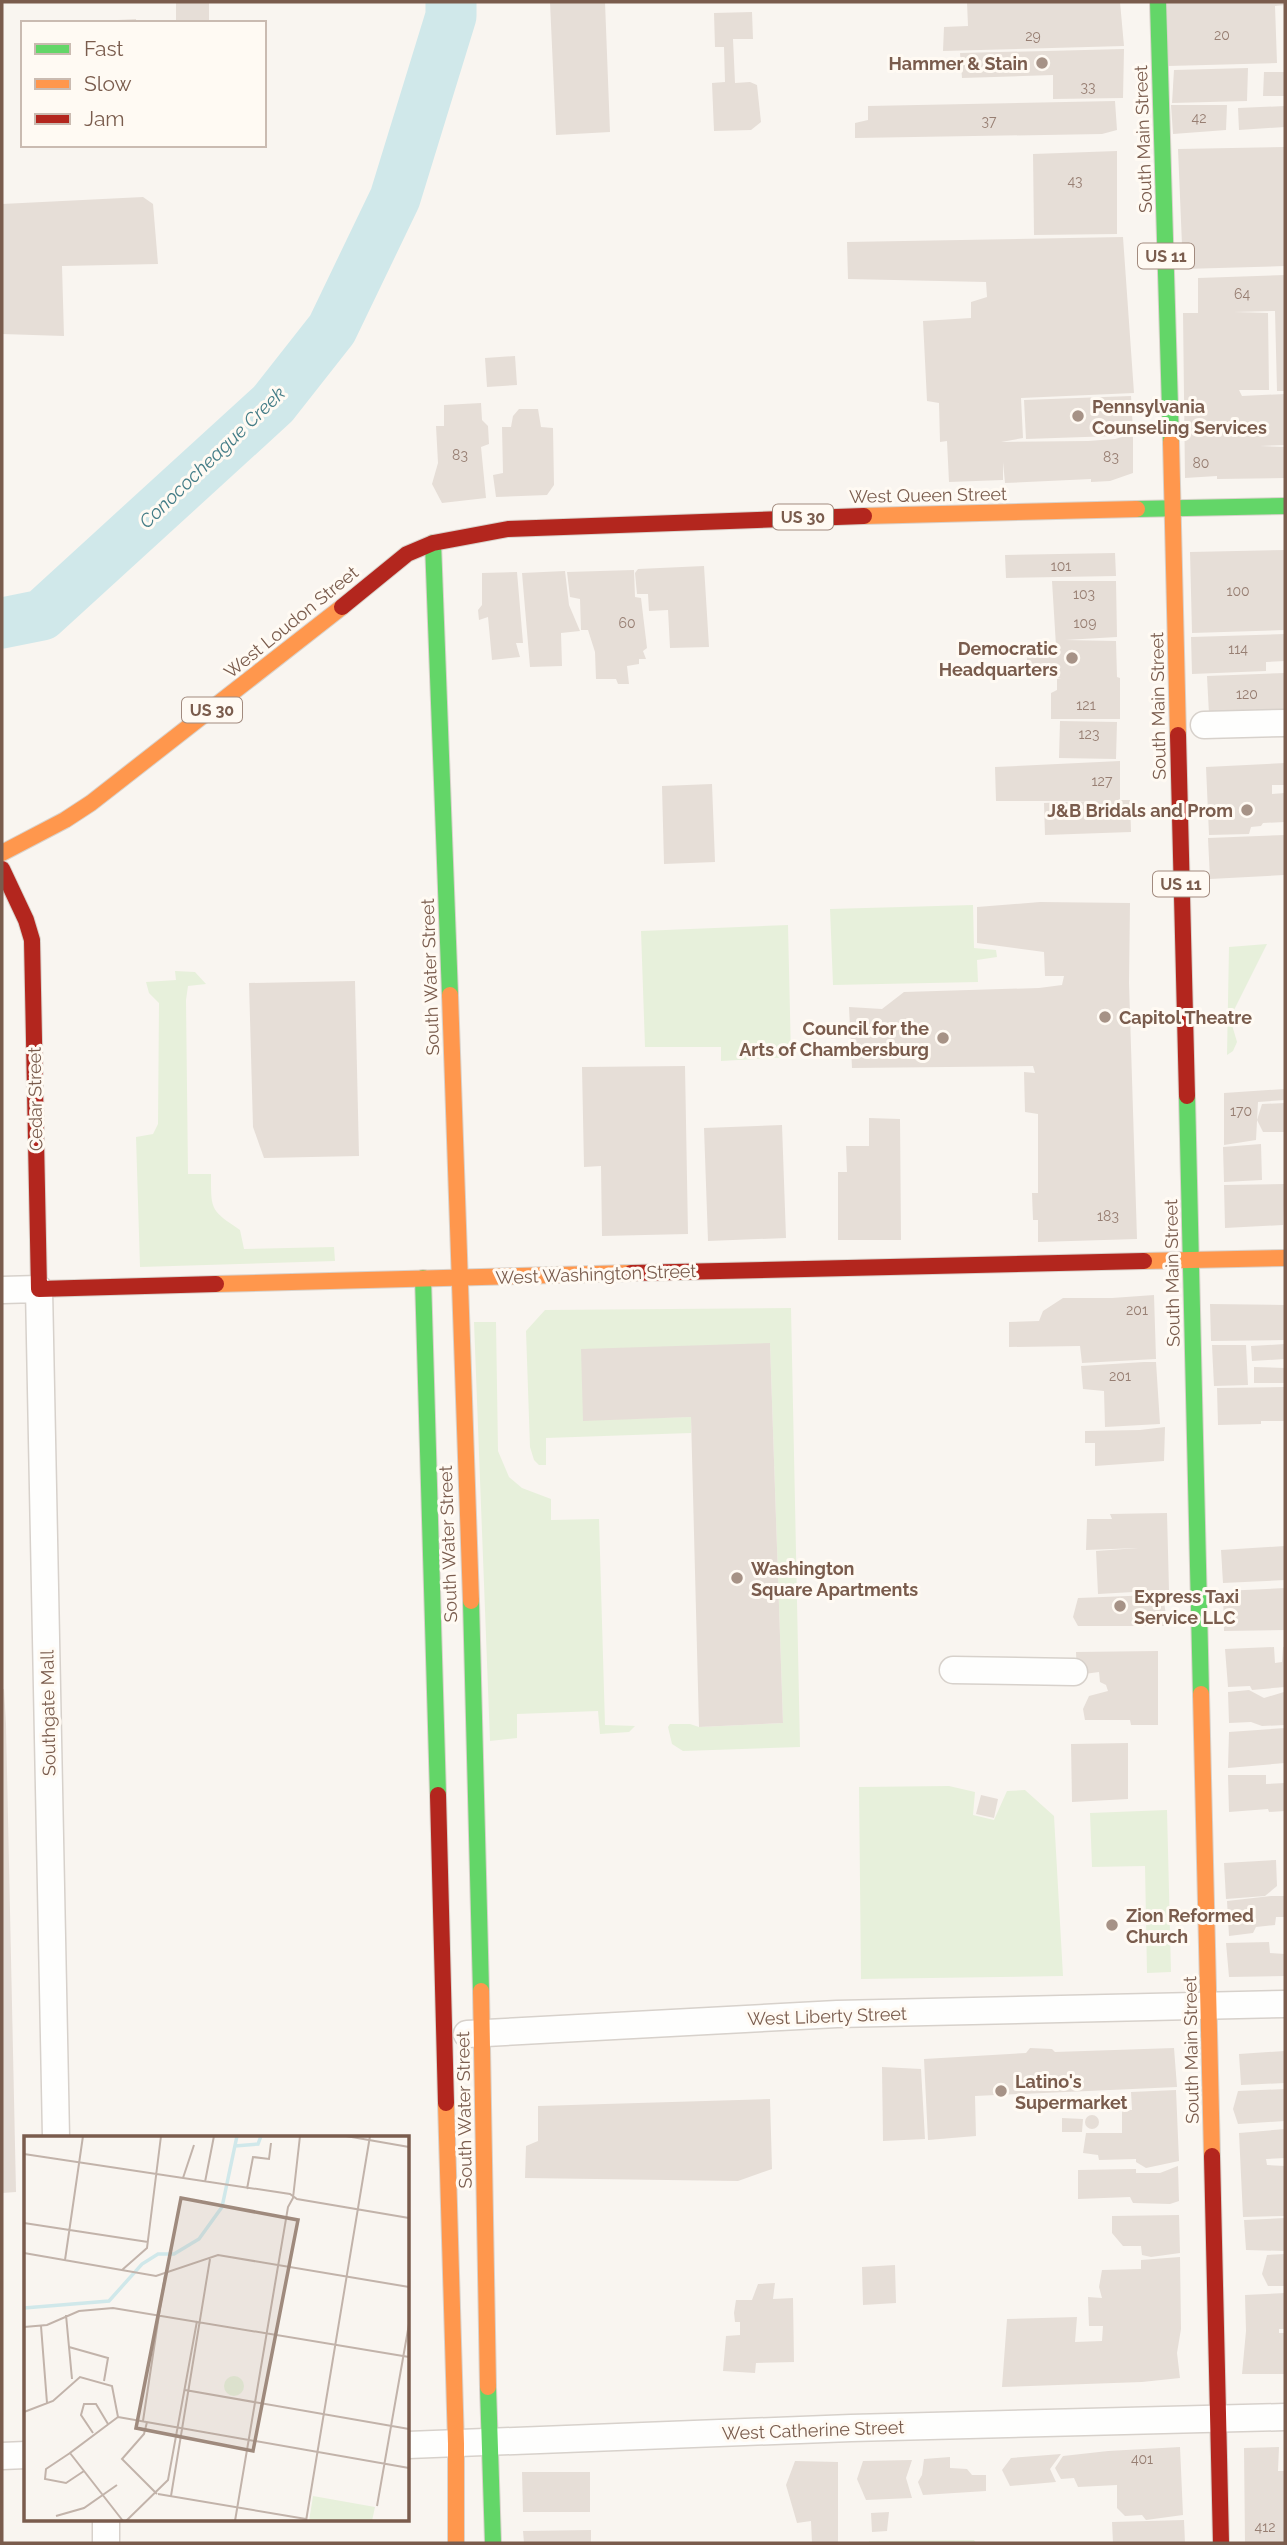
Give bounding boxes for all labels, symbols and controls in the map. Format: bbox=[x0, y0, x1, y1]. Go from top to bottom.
legend bbox=[21, 21, 266, 147]
house number: 20 bbox=[1214, 27, 1230, 43]
house number: 29 bbox=[1025, 28, 1041, 44]
text: Fast bbox=[84, 36, 124, 61]
place label: Hammer & Stain bbox=[889, 53, 1028, 74]
marker: Hammer & Stain bbox=[1034, 55, 1050, 71]
street label: South Main Street bbox=[1130, 65, 1156, 213]
text: Slow bbox=[84, 71, 132, 96]
house number: 33 bbox=[1081, 79, 1095, 95]
text: Jam bbox=[84, 106, 125, 131]
house number: 42 bbox=[1192, 110, 1206, 126]
house number: 37 bbox=[982, 113, 997, 129]
house number: 43 bbox=[1067, 173, 1083, 189]
road number: US 11 bbox=[1138, 244, 1194, 268]
house number: 64 bbox=[1234, 286, 1250, 302]
water label: Conococheague Creek bbox=[135, 382, 289, 532]
place label: Pennsylvania Counseling Services bbox=[1092, 396, 1267, 438]
marker: Pennsylvania Counseling Services bbox=[1070, 408, 1086, 424]
house number: 83 bbox=[452, 447, 468, 463]
house number: 83 bbox=[1103, 449, 1119, 465]
house number: 80 bbox=[1193, 455, 1209, 471]
street label: West Queen Street bbox=[849, 483, 1007, 507]
road number: US 30 bbox=[773, 504, 833, 530]
house number: 101 bbox=[1051, 558, 1071, 574]
street label: West Loudon Street bbox=[220, 562, 362, 682]
house number: 100 bbox=[1226, 583, 1250, 599]
house number: 103 bbox=[1073, 586, 1095, 602]
house number: 60 bbox=[618, 615, 636, 631]
house number: 109 bbox=[1074, 615, 1096, 631]
street label: South Main Street bbox=[1146, 632, 1170, 780]
place label: Democratic Headquarters bbox=[939, 638, 1058, 680]
house number: 114 bbox=[1228, 641, 1248, 657]
marker: Democratic Headquarters bbox=[1064, 650, 1080, 666]
house number: 120 bbox=[1236, 686, 1258, 702]
house number: 121 bbox=[1076, 697, 1096, 713]
road number: US 30 bbox=[182, 698, 242, 722]
house number: 123 bbox=[1079, 726, 1099, 742]
house number: 127 bbox=[1092, 773, 1113, 789]
place label: J&B Bridals and Prom bbox=[1047, 800, 1233, 821]
marker: J&B Bridals and Prom bbox=[1239, 802, 1255, 818]
road number: US 11 bbox=[1153, 872, 1209, 897]
street label: South Water Street bbox=[417, 898, 443, 1056]
place label: Capitol Theatre bbox=[1119, 1007, 1252, 1028]
marker: Capitol Theatre bbox=[1097, 1009, 1113, 1025]
place label: Council for the Arts of Chambersburg bbox=[739, 1018, 929, 1060]
marker: Council for the Arts of Chambersburg bbox=[935, 1030, 951, 1046]
street label: Cedar Street bbox=[24, 1047, 46, 1151]
house number: 170 bbox=[1230, 1103, 1252, 1119]
street label: South Main Street bbox=[1160, 1199, 1184, 1347]
house number: 183 bbox=[1097, 1208, 1119, 1224]
street label: West Washington Street bbox=[495, 1260, 697, 1288]
house number: 201 bbox=[1126, 1302, 1148, 1318]
house number: 201 bbox=[1109, 1368, 1131, 1384]
street label: South Water Street bbox=[435, 1465, 461, 1623]
place label: Washington Square Apartments bbox=[751, 1558, 918, 1600]
marker: Washington Square Apartments bbox=[729, 1570, 745, 1586]
place label: Express Taxi Service LLC bbox=[1134, 1586, 1239, 1628]
marker: Express Taxi Service LLC bbox=[1112, 1598, 1128, 1614]
street label: Southgate Mall bbox=[36, 1650, 60, 1776]
place label: Zion Reformed Church bbox=[1126, 1905, 1254, 1947]
marker: Zion Reformed Church bbox=[1104, 1917, 1120, 1933]
street label: South Main Street bbox=[1179, 1976, 1203, 2124]
street label: West Liberty Street bbox=[747, 2003, 907, 2029]
street label: South Water Street bbox=[452, 2031, 476, 2189]
place label: Latino's Supermarket bbox=[1015, 2071, 1128, 2113]
marker: Latino's Supermarket bbox=[993, 2083, 1009, 2099]
inset map bbox=[24, 2136, 410, 2520]
street label: West Catherine Street bbox=[721, 2416, 905, 2444]
house number: 401 bbox=[1131, 2451, 1153, 2467]
house number: 412 bbox=[1255, 2519, 1275, 2535]

